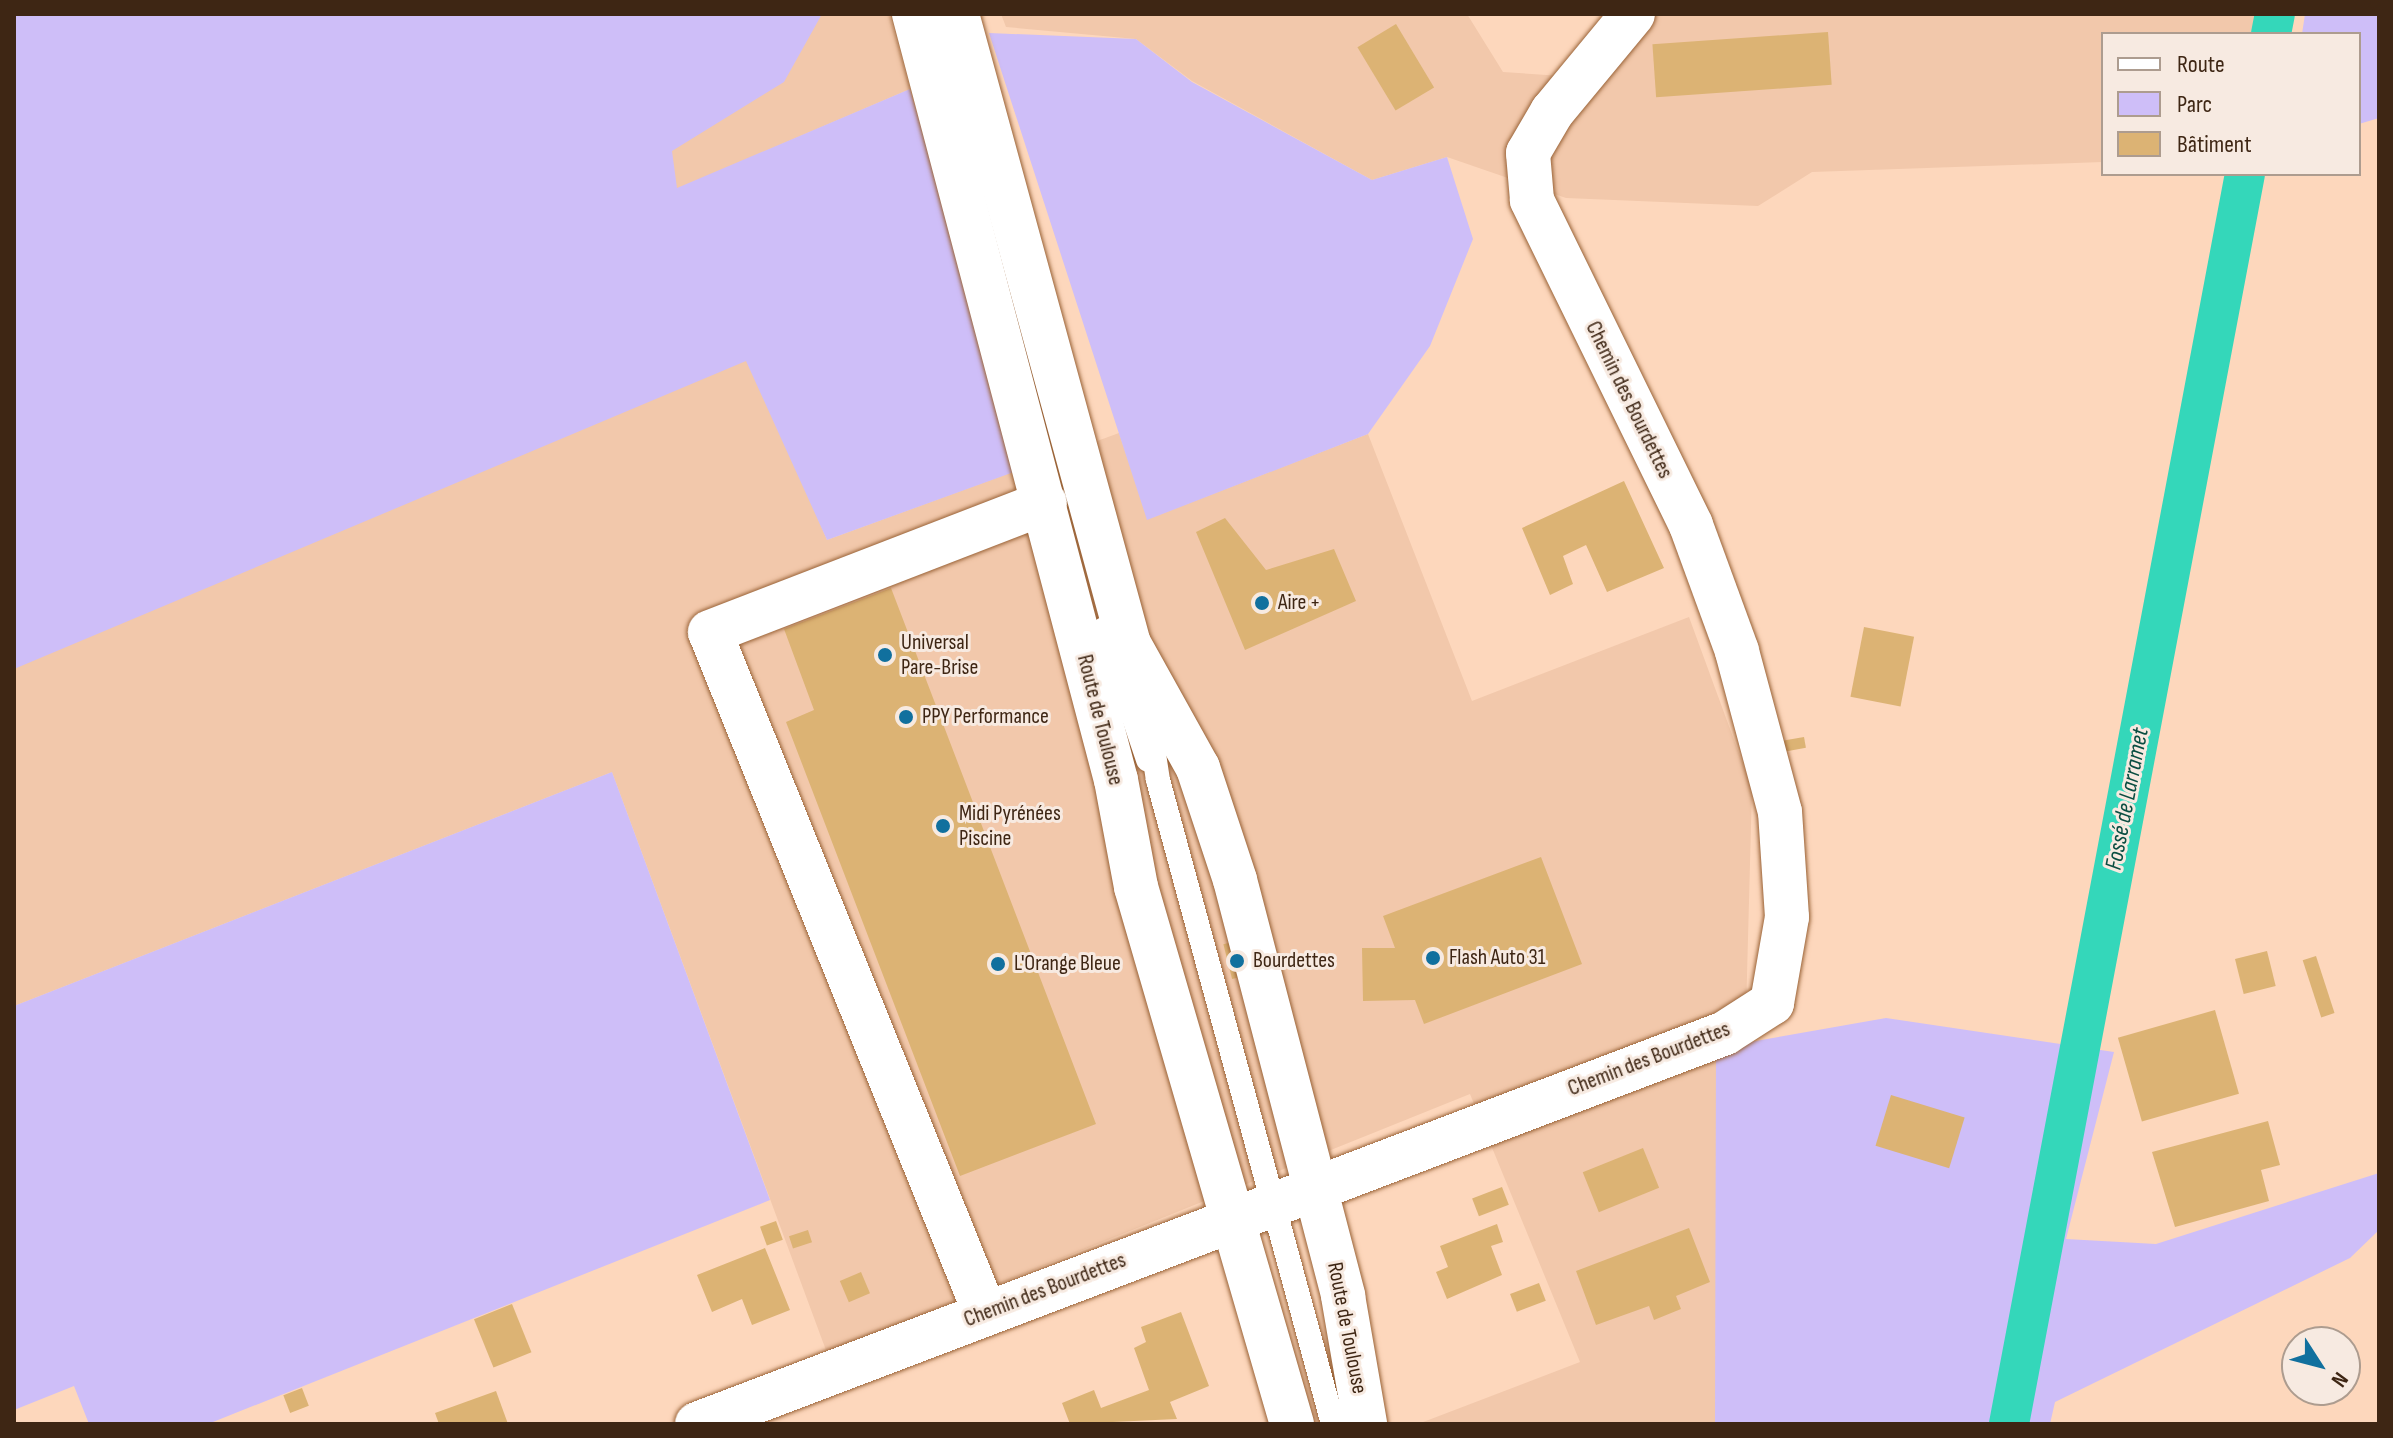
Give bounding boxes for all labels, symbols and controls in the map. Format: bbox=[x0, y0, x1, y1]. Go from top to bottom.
legend bbox=[2101, 32, 2361, 176]
text: Route bbox=[2177, 50, 2225, 79]
text: Parc bbox=[2177, 90, 2212, 119]
text: Bâtiment bbox=[2177, 130, 2252, 159]
street label: Chemin des Bourdettes bbox=[1580, 317, 1678, 483]
place label: Aire + bbox=[1278, 590, 1321, 616]
marker: Aire + bbox=[1253, 594, 1271, 612]
place label: Universal Pare-Brise bbox=[901, 629, 978, 680]
marker: Universal Pare-Brise bbox=[876, 646, 894, 664]
street label: Route de Toulouse bbox=[1071, 652, 1129, 788]
place label: PPY Performance bbox=[922, 704, 1049, 730]
marker: PPY Performance bbox=[897, 708, 915, 726]
water label: Fossé de Larramet bbox=[2099, 726, 2155, 872]
place label: Midi Pyrénées Piscine bbox=[959, 800, 1061, 852]
marker: Midi Pyrénées Piscine bbox=[934, 817, 952, 835]
place label: Flash Auto 31 bbox=[1449, 945, 1545, 971]
place label: Bourdettes bbox=[1253, 948, 1335, 974]
marker: Flash Auto 31 bbox=[1424, 949, 1442, 967]
place label: L'Orange Bleue bbox=[1014, 951, 1121, 977]
marker: Bourdettes bbox=[1228, 952, 1246, 970]
marker: L'Orange Bleue bbox=[989, 955, 1007, 973]
street label: Chemin des Bourdettes bbox=[1564, 1016, 1734, 1102]
street label: Chemin des Bourdettes bbox=[960, 1247, 1130, 1333]
street label: Route de Toulouse bbox=[1321, 1260, 1373, 1396]
north arrow bbox=[2281, 1326, 2361, 1406]
text: N bbox=[2325, 1367, 2354, 1392]

